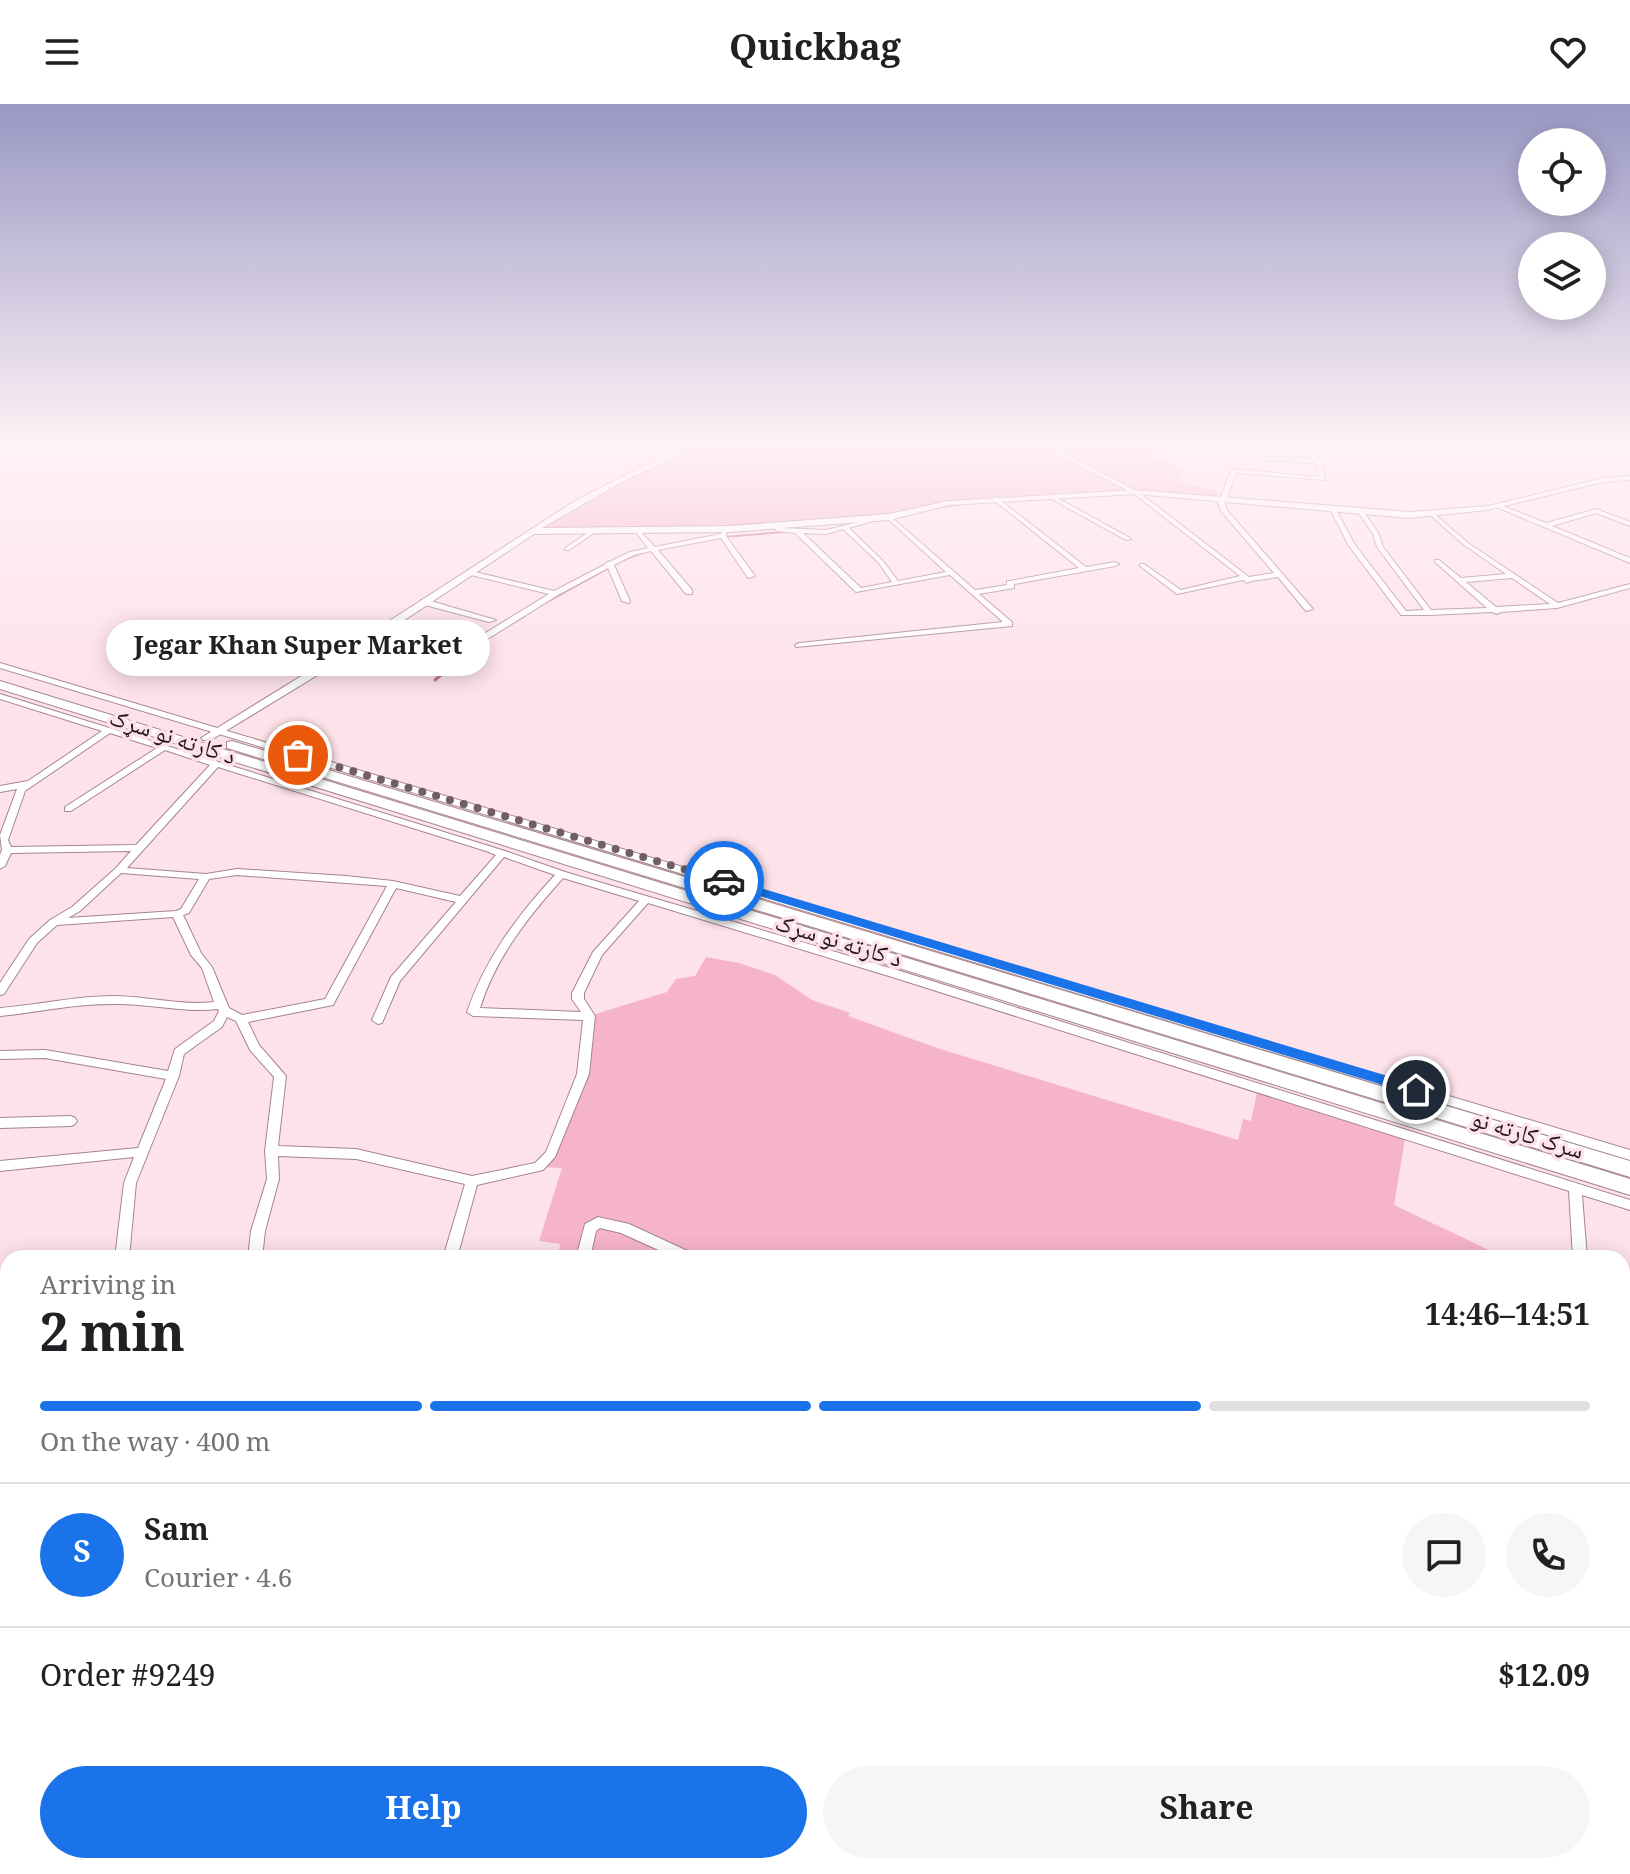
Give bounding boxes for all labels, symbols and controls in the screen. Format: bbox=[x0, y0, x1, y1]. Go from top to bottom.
text: Quickbag bbox=[729, 22, 901, 83]
icon: menu bbox=[40, 30, 84, 74]
icon: heart bbox=[1546, 30, 1590, 74]
map controls bbox=[1518, 128, 1606, 320]
button: locate bbox=[1518, 128, 1606, 216]
button: layers bbox=[1518, 232, 1606, 320]
callout: Jegar Khan Super Market bbox=[106, 619, 490, 675]
text: Jegar Khan Super Market bbox=[134, 626, 462, 670]
street label: د کارته نو سړک bbox=[103, 699, 241, 779]
pin bbox=[264, 721, 332, 789]
icon: bag bbox=[276, 733, 320, 777]
courier bbox=[684, 841, 764, 921]
icon: car bbox=[702, 859, 746, 903]
street label: د کارته نو سړک bbox=[769, 904, 907, 982]
pin bbox=[1382, 1056, 1450, 1124]
icon: home bbox=[1394, 1068, 1438, 1112]
street label: سرک کارته نو bbox=[1466, 1100, 1588, 1174]
text: Arriving in bbox=[40, 1266, 176, 1310]
text: 14:46–14:51 bbox=[1424, 1293, 1590, 1344]
text: 2 min bbox=[40, 1295, 185, 1384]
text: On the way · 400 m bbox=[40, 1423, 270, 1467]
text: Sam bbox=[144, 1508, 209, 1559]
button: chat bbox=[1402, 1513, 1486, 1597]
button: phone bbox=[1506, 1513, 1590, 1597]
text: S bbox=[73, 1530, 91, 1581]
text: Courier · 4.6 bbox=[144, 1559, 292, 1603]
text: Order #9249 bbox=[40, 1654, 215, 1705]
text: $12.09 bbox=[1498, 1654, 1590, 1705]
button: Help bbox=[40, 1766, 807, 1858]
button: Share bbox=[823, 1766, 1590, 1858]

